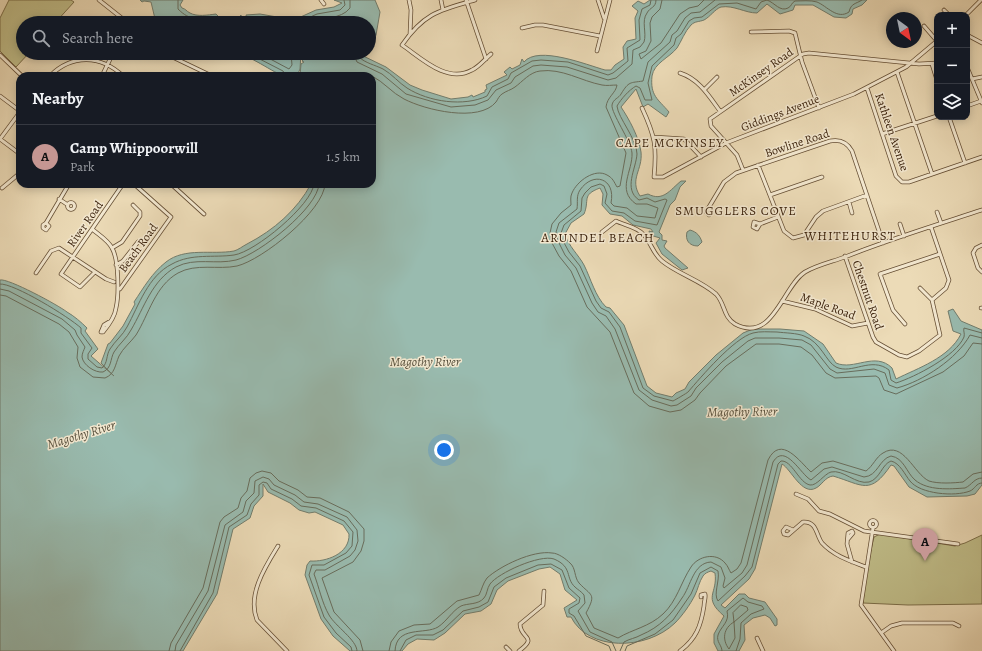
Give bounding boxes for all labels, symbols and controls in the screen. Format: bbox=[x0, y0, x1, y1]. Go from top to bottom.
north arrow bbox=[886, 12, 922, 48]
map controls bbox=[934, 12, 970, 120]
button: + bbox=[934, 12, 970, 48]
search box bbox=[16, 16, 376, 60]
icon: search bbox=[30, 27, 52, 49]
text: Search here bbox=[62, 28, 133, 48]
street label: McKinsey Road bbox=[726, 44, 797, 100]
button: − bbox=[934, 48, 970, 84]
button: layers bbox=[934, 84, 970, 120]
text: Nearby bbox=[32, 87, 83, 110]
street label: Giddings Avenue bbox=[738, 91, 822, 135]
street label: Kathleen Avenue bbox=[871, 91, 913, 173]
street label: Bowline Road bbox=[763, 125, 832, 161]
district label: CAPE MCKINSEY bbox=[616, 134, 724, 151]
text: Camp Whippoorwill bbox=[70, 138, 198, 158]
text: A bbox=[41, 148, 49, 165]
text: 1.5 km bbox=[326, 148, 360, 165]
text: Park bbox=[70, 158, 94, 175]
street label: River Road bbox=[63, 197, 107, 250]
district label: SMUGGLERS COVE bbox=[675, 202, 797, 219]
street label: Beach Road bbox=[115, 220, 162, 276]
district label: WHITEHURST bbox=[803, 227, 896, 244]
district label: ARUNDEL BEACH bbox=[540, 229, 655, 246]
street label: Chestnut Road bbox=[849, 258, 888, 332]
street label: Maple Road bbox=[798, 289, 858, 324]
water label: Magothy River bbox=[390, 353, 461, 370]
water label: Magothy River bbox=[707, 402, 778, 421]
water label: Magothy River bbox=[45, 416, 118, 453]
your location bbox=[434, 440, 454, 460]
pin: A bbox=[912, 528, 938, 561]

